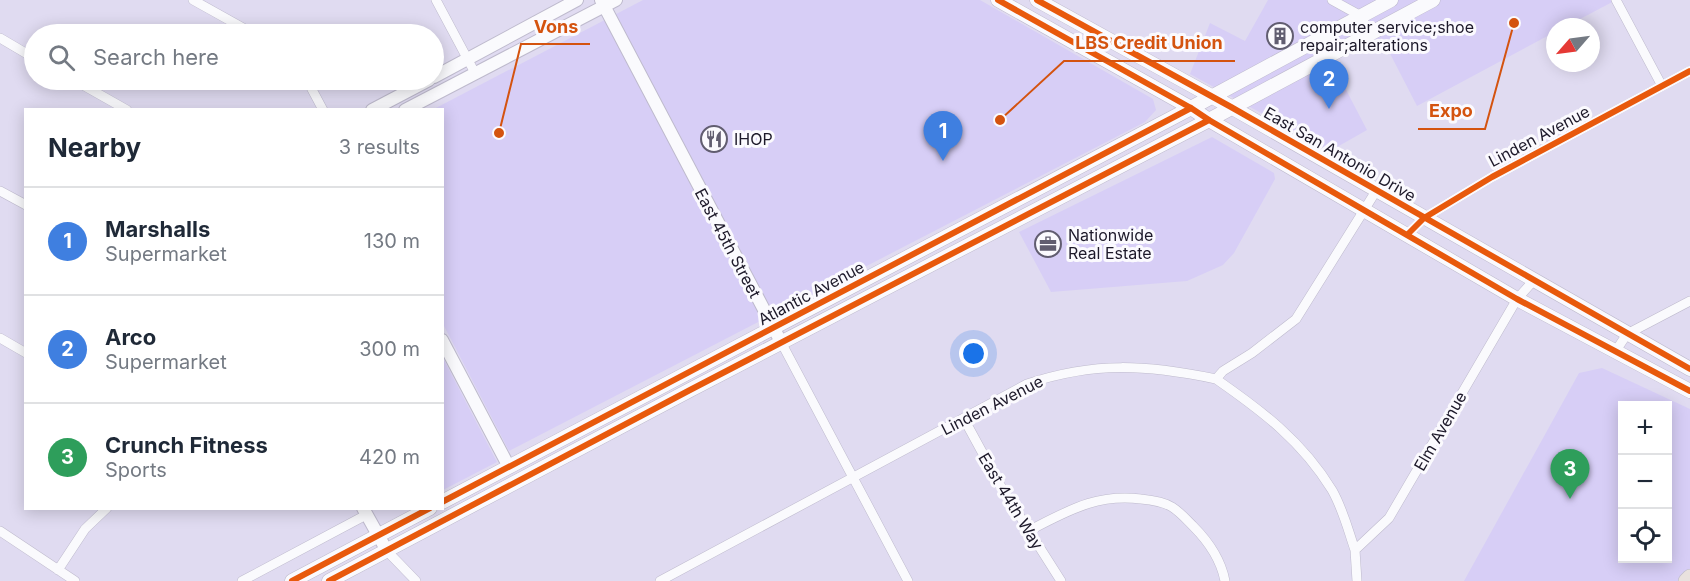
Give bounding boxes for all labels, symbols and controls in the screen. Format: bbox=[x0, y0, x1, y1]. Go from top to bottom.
callout: Vons bbox=[521, 8, 590, 44]
text: Vons bbox=[534, 16, 578, 37]
place label: computer service;shoe repair;alterations bbox=[1300, 17, 1474, 55]
north arrow bbox=[1546, 18, 1600, 72]
building icon: computer service;shoe repair;alterations bbox=[1265, 21, 1295, 51]
search box bbox=[24, 24, 444, 90]
callout: LBS Credit Union bbox=[1064, 25, 1235, 61]
text: LBS Credit Union bbox=[1075, 32, 1223, 53]
icon: search bbox=[45, 41, 78, 74]
text: Search here bbox=[93, 44, 219, 70]
pin: 2 bbox=[1310, 60, 1348, 109]
callout: Expo bbox=[1418, 93, 1485, 129]
text: Expo bbox=[1429, 100, 1473, 121]
street label: Linden Avenue bbox=[1485, 101, 1593, 171]
street label: East San Antonio Drive bbox=[1260, 102, 1420, 206]
pin: 1 bbox=[924, 112, 962, 161]
restaurant icon: IHOP bbox=[699, 124, 729, 154]
place label: IHOP bbox=[734, 129, 773, 149]
text: Nearby bbox=[48, 132, 141, 163]
text: 3 results bbox=[339, 135, 420, 159]
street label: East 45th Street bbox=[691, 185, 765, 301]
text: Marshalls bbox=[105, 216, 210, 242]
place label: Nationwide Real Estate bbox=[1068, 225, 1153, 263]
text: 1 bbox=[63, 229, 72, 253]
text: 130 m bbox=[364, 229, 420, 253]
office icon: Nationwide Real Estate bbox=[1033, 229, 1063, 259]
text: Supermarket bbox=[105, 242, 227, 266]
street label: Atlantic Avenue bbox=[755, 257, 867, 329]
text: Arco bbox=[105, 324, 156, 350]
text: 2 bbox=[61, 337, 74, 361]
text: 300 m bbox=[359, 337, 420, 361]
your location bbox=[959, 339, 988, 368]
text: Supermarket bbox=[105, 350, 227, 374]
street label: Linden Avenue bbox=[938, 371, 1046, 439]
street label: Elm Avenue bbox=[1409, 388, 1471, 474]
map controls bbox=[1618, 401, 1672, 563]
button: + bbox=[1618, 401, 1672, 455]
text: Crunch Fitness bbox=[105, 432, 268, 458]
text: 3 bbox=[61, 445, 74, 469]
text: 420 m bbox=[359, 445, 420, 469]
street label: East 44th Way bbox=[974, 449, 1048, 553]
pin: 3 bbox=[1550, 450, 1590, 499]
button: − bbox=[1618, 455, 1672, 509]
text: Sports bbox=[105, 458, 167, 482]
button: locate bbox=[1618, 509, 1672, 563]

